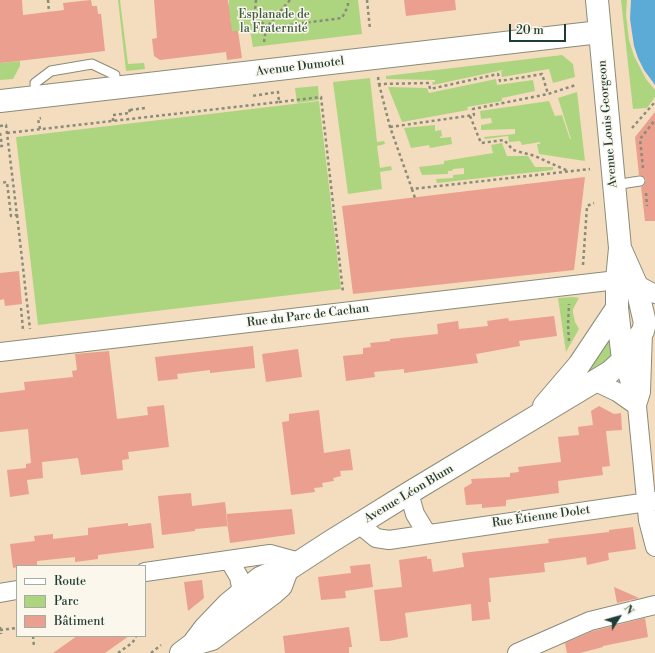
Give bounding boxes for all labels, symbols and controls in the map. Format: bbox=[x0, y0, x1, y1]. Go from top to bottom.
park label: Esplanade de la Fraternité bbox=[238, 8, 310, 36]
scale bar bbox=[511, 16, 568, 42]
text: 20 m bbox=[516, 23, 544, 38]
street label: Avenue Dumotel bbox=[255, 54, 345, 80]
street label: Avenue Louis Georgeon bbox=[595, 60, 621, 188]
street label: Rue du Parc de Cachan bbox=[246, 301, 370, 331]
street label: Avenue Léon Blum bbox=[362, 462, 456, 526]
street label: Rue Étienne Dolet bbox=[491, 503, 591, 531]
legend bbox=[16, 565, 146, 637]
text: Route bbox=[54, 574, 86, 589]
text: Parc bbox=[54, 594, 79, 609]
north arrow bbox=[599, 597, 639, 637]
text: N bbox=[620, 602, 637, 617]
text: Bâtiment bbox=[54, 614, 105, 629]

